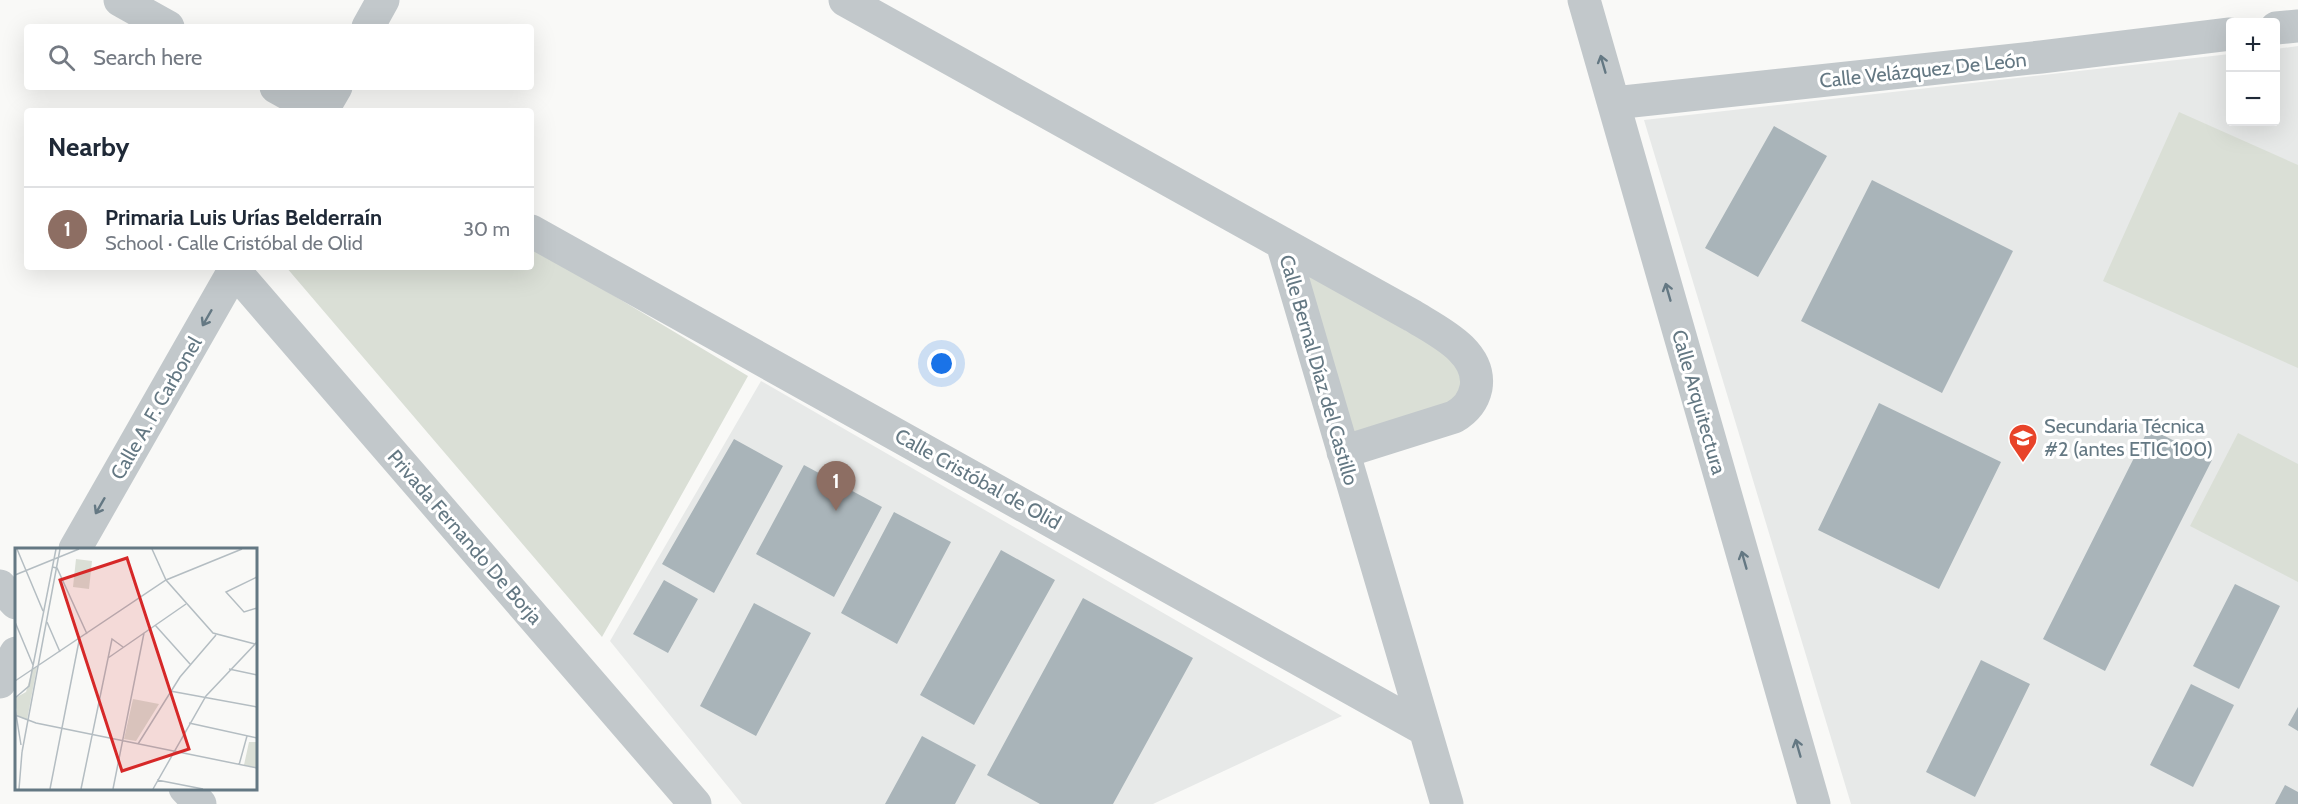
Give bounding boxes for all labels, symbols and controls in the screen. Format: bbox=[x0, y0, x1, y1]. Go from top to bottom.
map controls bbox=[2226, 18, 2280, 126]
button: + bbox=[2226, 18, 2280, 72]
search box bbox=[24, 24, 534, 90]
icon: search bbox=[45, 41, 78, 74]
text: Search here bbox=[93, 44, 202, 71]
street label: Calle Velázquez De León bbox=[1818, 47, 2028, 93]
one-way arrow bbox=[1597, 55, 1608, 74]
button: − bbox=[2226, 72, 2280, 126]
text: Nearby bbox=[48, 131, 129, 163]
text: Primaria Luis Urías Belderraín bbox=[105, 204, 382, 231]
text: 1 bbox=[64, 217, 71, 241]
text: 30 m bbox=[463, 217, 510, 241]
text: School · Calle Cristóbal de Olid bbox=[105, 231, 363, 255]
street label: Calle Bernal Díaz del Castillo bbox=[1275, 252, 1363, 488]
one-way arrow bbox=[1662, 283, 1673, 302]
one-way arrow bbox=[201, 309, 213, 326]
street label: Calle Arquitectura bbox=[1667, 327, 1731, 477]
street label: Calle A. F. Carbonel bbox=[105, 332, 207, 484]
your location bbox=[927, 349, 956, 378]
place label: Secundaria Técnica #2 (antes ETIC 100) bbox=[2044, 414, 2213, 461]
school or university icon: Secundaria Técnica #2 (antes ETIC 100) bbox=[2007, 422, 2039, 464]
street label: Calle Cristóbal de Olid bbox=[891, 423, 1065, 535]
street label: Privada Fernando De Borja bbox=[383, 445, 548, 629]
pin: 1 bbox=[816, 462, 856, 511]
one-way arrow bbox=[94, 496, 105, 514]
inset map bbox=[15, 548, 256, 789]
one-way arrow bbox=[1738, 551, 1750, 570]
one-way arrow bbox=[1792, 739, 1803, 758]

